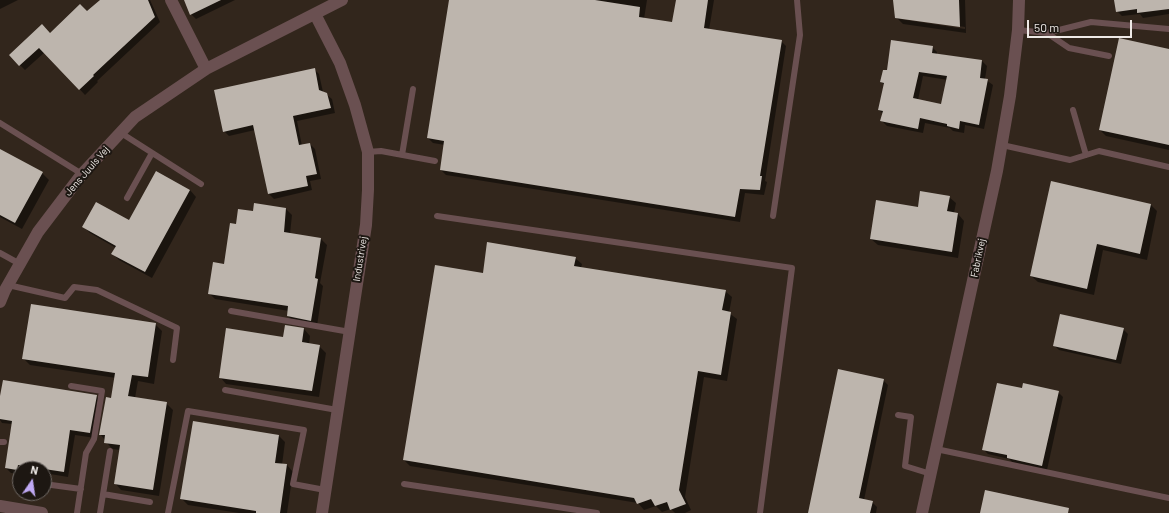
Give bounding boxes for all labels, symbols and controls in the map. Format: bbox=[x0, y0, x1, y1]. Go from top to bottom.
scale bar bbox=[1029, 12, 1134, 38]
text: 50 m bbox=[1034, 20, 1059, 34]
street label: Jens Juuls Vej bbox=[62, 144, 112, 198]
street label: Industrivej bbox=[350, 235, 370, 283]
street label: Fabrikvej bbox=[968, 237, 988, 279]
north arrow bbox=[12, 461, 52, 501]
text: N bbox=[30, 463, 40, 477]

